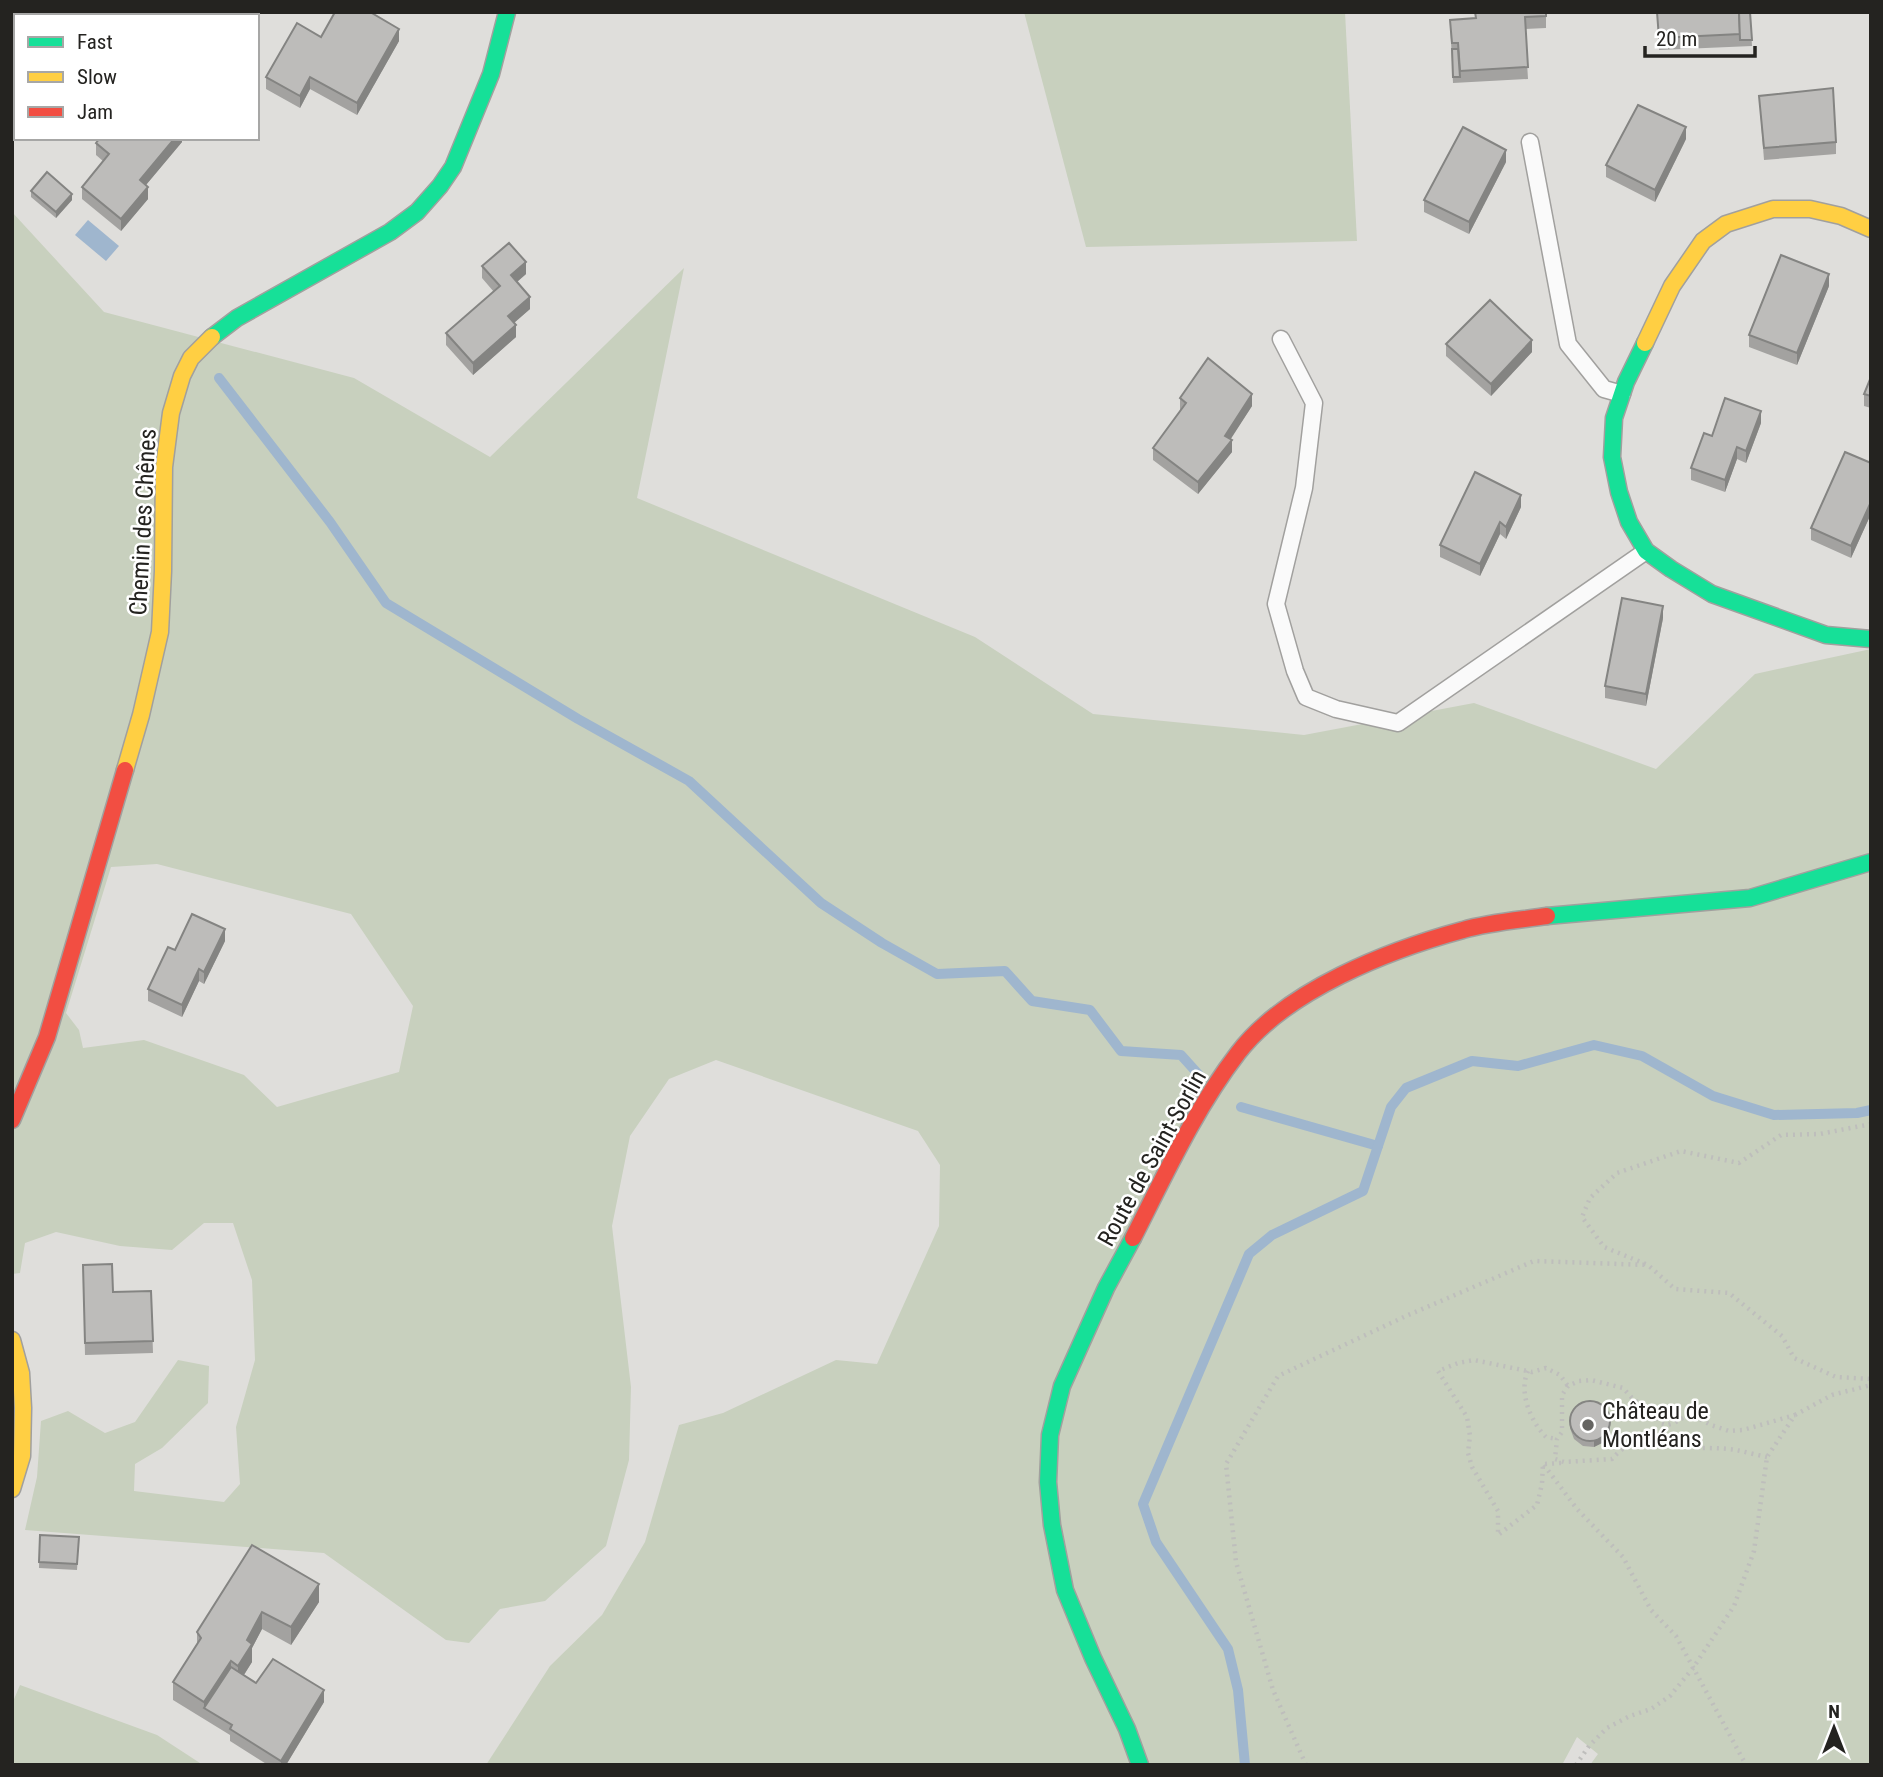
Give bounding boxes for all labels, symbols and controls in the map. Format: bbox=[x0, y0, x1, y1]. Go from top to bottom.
legend bbox=[14, 14, 259, 140]
scale bar bbox=[1645, 14, 1755, 58]
text: 20 m bbox=[1656, 27, 1697, 51]
text: Fast bbox=[77, 30, 113, 54]
text: Slow bbox=[77, 65, 117, 89]
text: Jam bbox=[77, 100, 113, 124]
street label: Chemin des Chênes bbox=[124, 428, 162, 616]
street label: Route de Saint-Sorlin bbox=[1092, 1065, 1212, 1251]
place label: Château de Montléans bbox=[1602, 1397, 1709, 1453]
marker: Château de Montléans bbox=[1580, 1417, 1596, 1433]
north arrow bbox=[1799, 1693, 1869, 1763]
text: N bbox=[1828, 1700, 1840, 1723]

